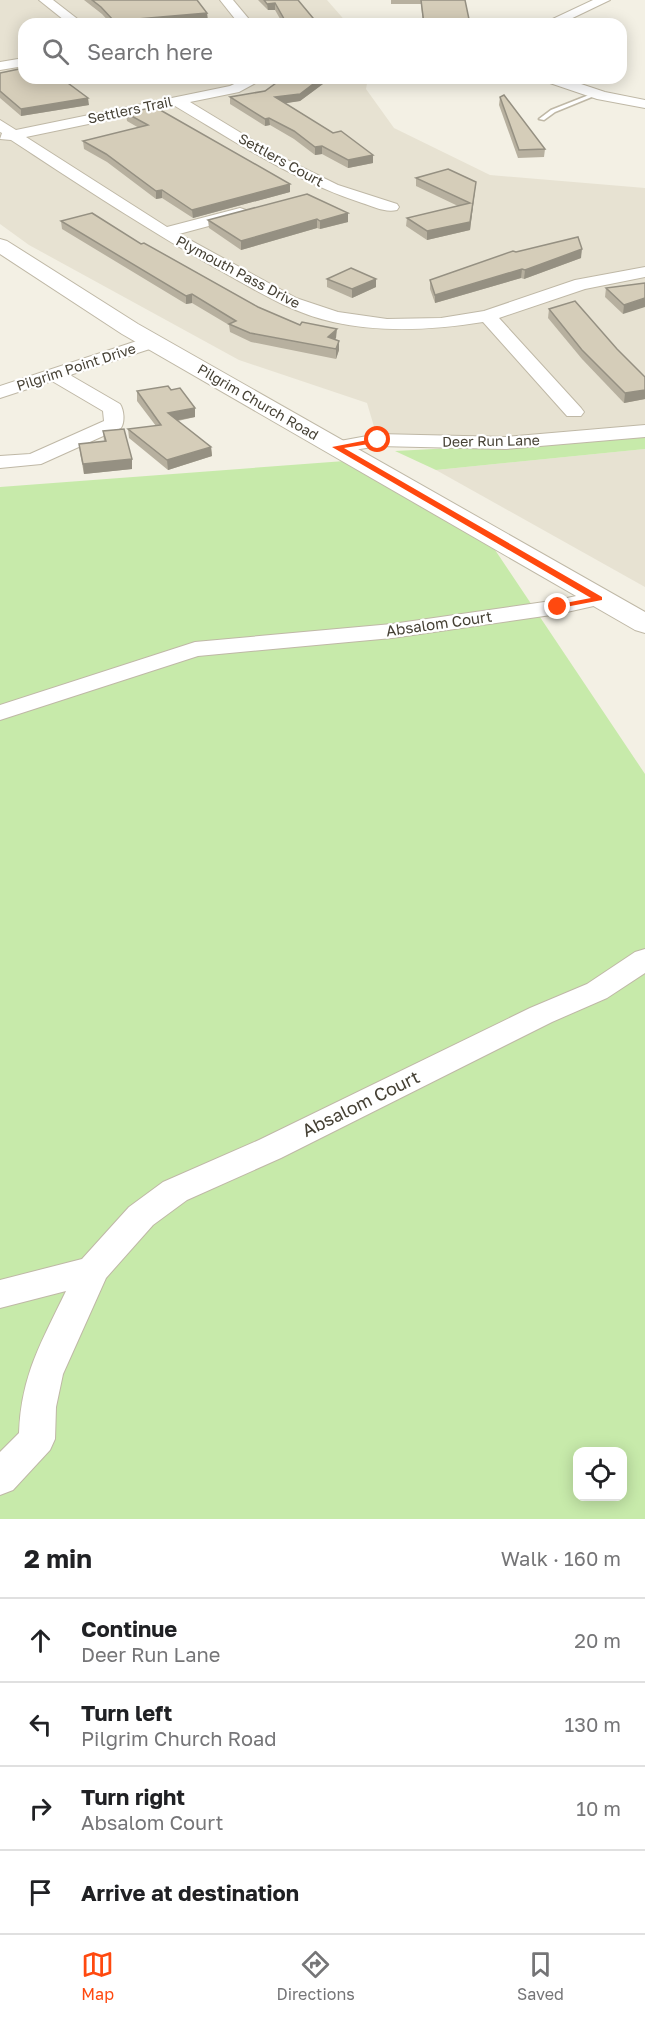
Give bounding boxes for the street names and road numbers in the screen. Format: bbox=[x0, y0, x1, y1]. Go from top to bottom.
street label: Settlers Trail bbox=[86, 92, 174, 127]
street label: Settlers Court bbox=[236, 129, 327, 190]
street label: Plymouth Pass Drive bbox=[173, 232, 303, 311]
street label: Pilgrim Point Drive bbox=[14, 339, 138, 394]
street label: Pilgrim Church Road bbox=[195, 360, 322, 443]
street label: Deer Run Lane bbox=[442, 431, 540, 450]
street label: Absalom Court bbox=[385, 607, 493, 639]
street label: Absalom Court bbox=[298, 1065, 423, 1141]

